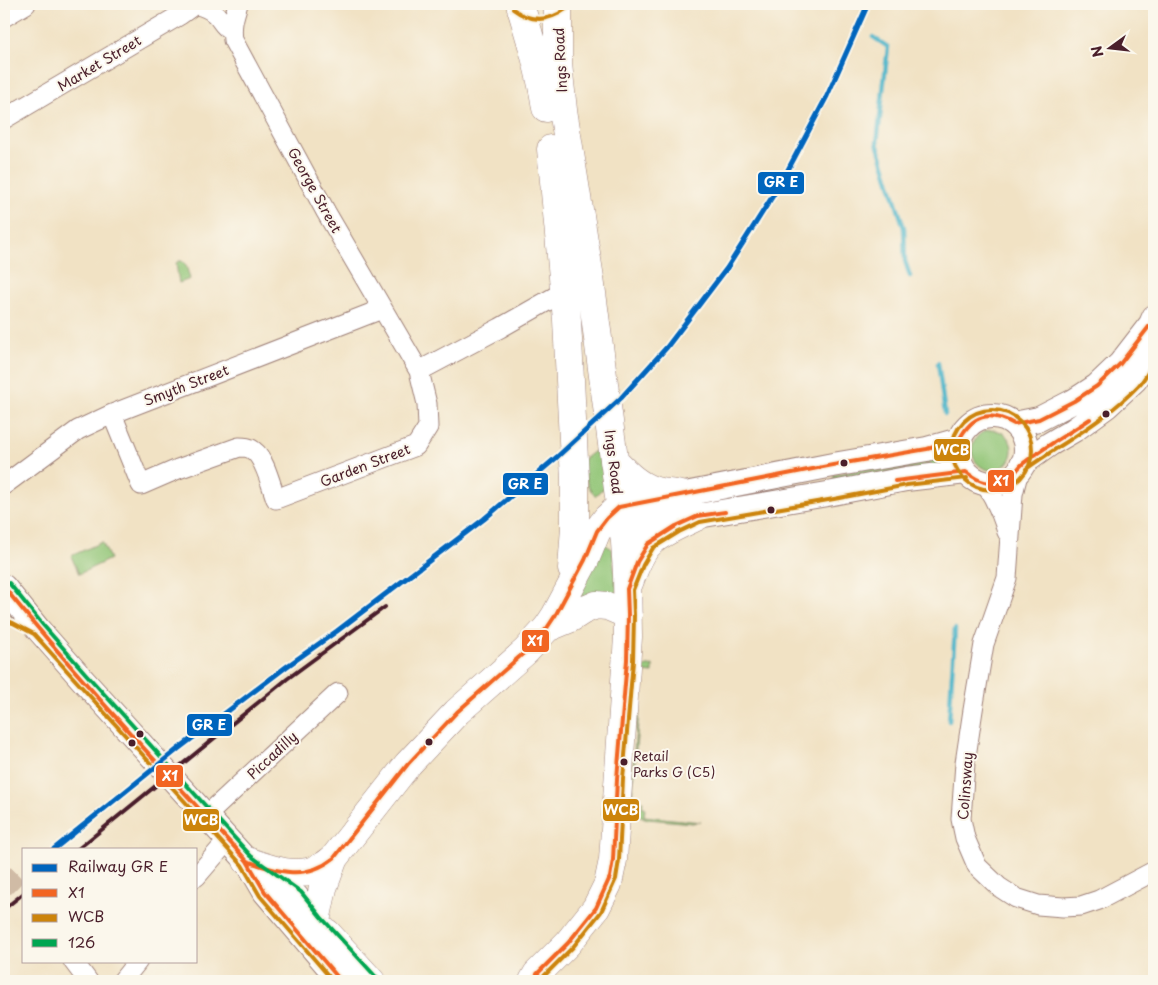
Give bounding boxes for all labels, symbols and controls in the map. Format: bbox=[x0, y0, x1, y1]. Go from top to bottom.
north arrow bbox=[1086, 22, 1136, 72]
street label: Ings Road bbox=[548, 27, 572, 93]
street label: Market Street bbox=[53, 30, 145, 96]
text: N bbox=[1085, 43, 1109, 60]
street label: George Street bbox=[283, 143, 347, 237]
line badge: GR E bbox=[757, 171, 805, 195]
text: GR E bbox=[764, 171, 799, 192]
street label: Smyth Street bbox=[140, 359, 232, 411]
unlabelled marker bbox=[1101, 409, 1111, 419]
street label: Ings Road bbox=[600, 428, 628, 496]
street label: Garden Street bbox=[317, 438, 413, 492]
line badge: WCB bbox=[933, 438, 971, 462]
text: WCB bbox=[935, 439, 969, 460]
unlabelled marker bbox=[839, 458, 849, 468]
line badge: X1 bbox=[987, 469, 1015, 493]
text: X1 bbox=[992, 470, 1009, 491]
line badge: GR E bbox=[502, 472, 549, 496]
text: GR E bbox=[508, 473, 543, 494]
unlabelled marker bbox=[766, 505, 776, 515]
line badge: X1 bbox=[521, 629, 550, 653]
text: X1 bbox=[526, 630, 543, 651]
line badge: GR E bbox=[186, 713, 233, 737]
text: GR E bbox=[192, 714, 227, 735]
street label: Piccadilly bbox=[242, 726, 302, 784]
unlabelled marker bbox=[135, 729, 145, 739]
unlabelled marker bbox=[424, 737, 434, 747]
unlabelled marker bbox=[127, 738, 137, 748]
place label: Retail Parks G (C5) bbox=[633, 746, 715, 781]
street label: Colinsway bbox=[952, 751, 978, 821]
marker: Retail Parks G (C5) bbox=[619, 757, 629, 767]
line badge: X1 bbox=[155, 764, 184, 788]
text: X1 bbox=[161, 765, 178, 786]
line badge: WCB bbox=[602, 798, 640, 822]
text: WCB bbox=[604, 799, 638, 820]
line badge: WCB bbox=[182, 808, 220, 832]
text: WCB bbox=[184, 809, 218, 830]
legend bbox=[22, 848, 198, 962]
text: Railway GR E bbox=[68, 854, 168, 877]
text: X1 bbox=[68, 880, 85, 903]
text: WCB bbox=[68, 904, 104, 927]
text: 126 bbox=[68, 930, 95, 953]

